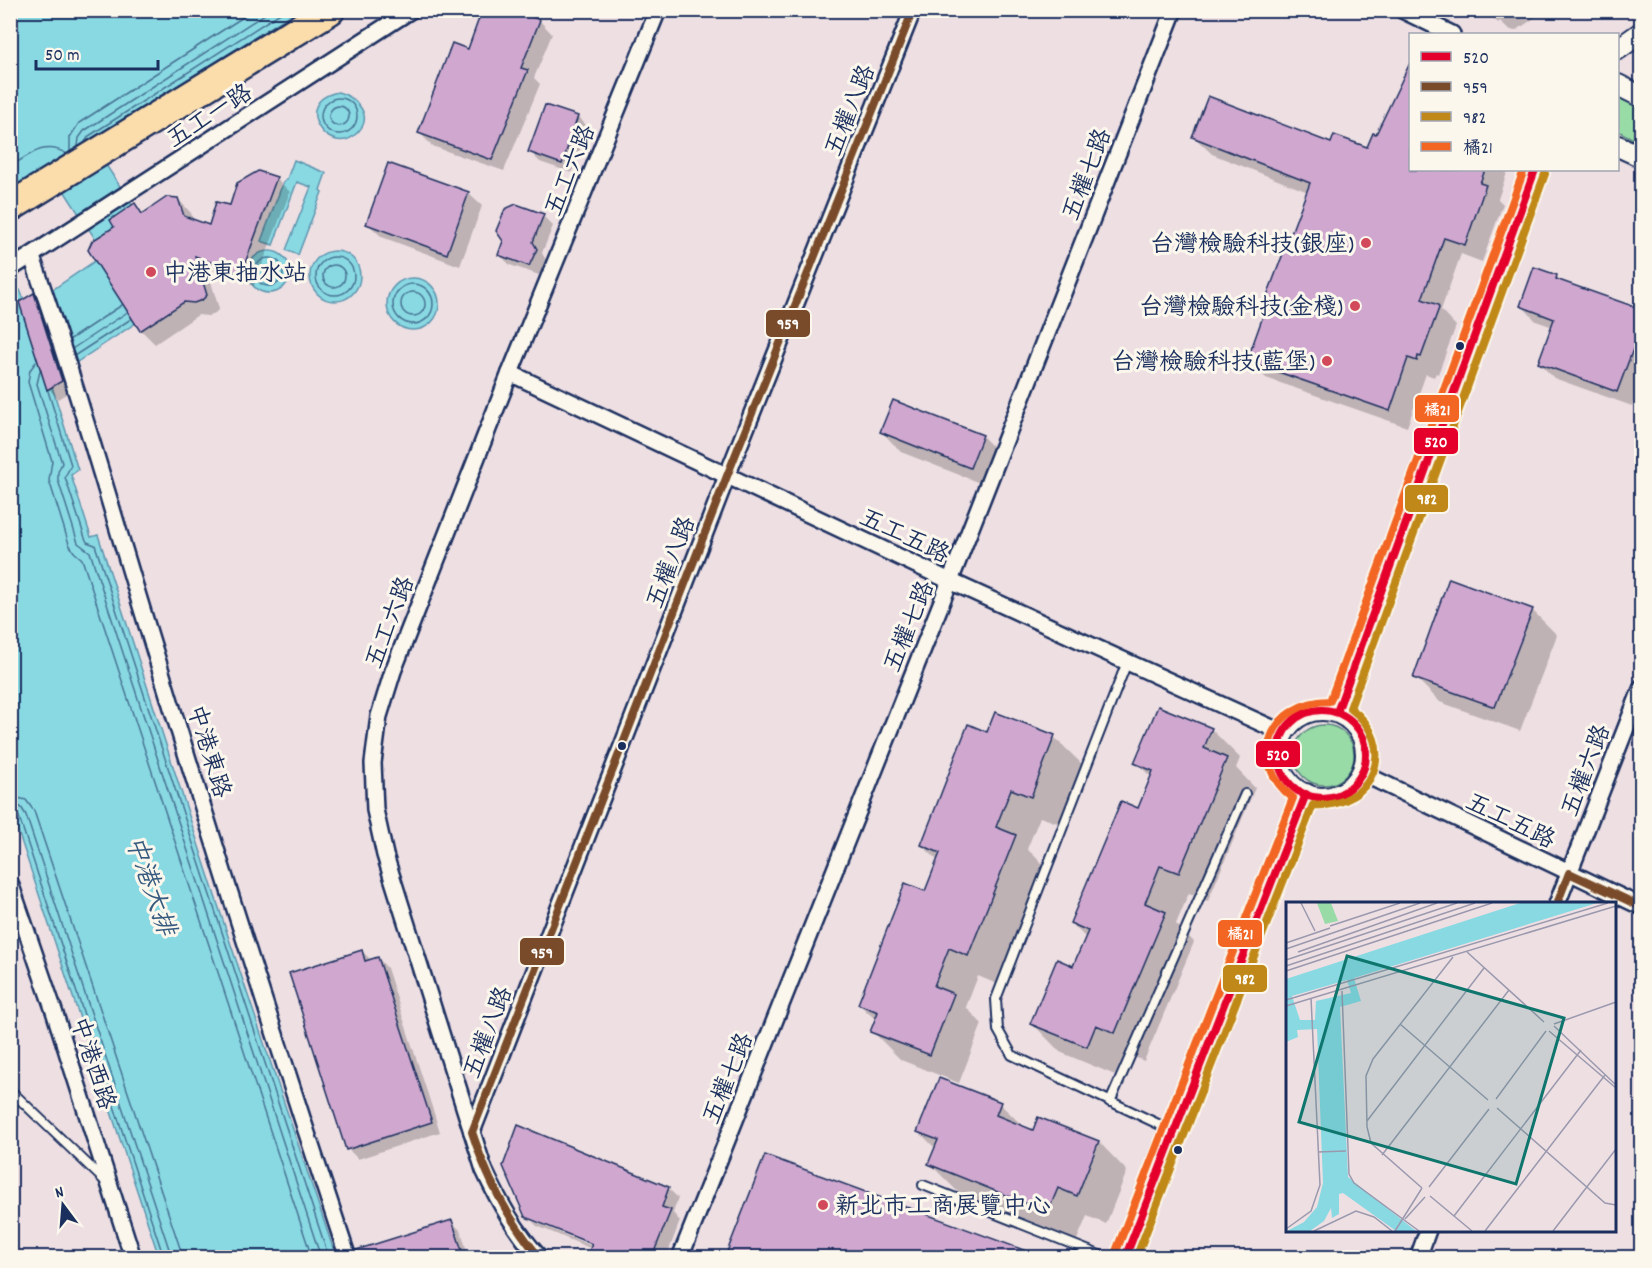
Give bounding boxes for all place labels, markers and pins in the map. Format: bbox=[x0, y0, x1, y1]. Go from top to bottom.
place label: 台灣檢驗科技(銀座) bbox=[1150, 229, 1354, 263]
marker: 台灣檢驗科技(銀座) bbox=[1359, 236, 1373, 250]
place label: 中港東抽水站 bbox=[163, 258, 307, 292]
marker: 中港東抽水站 bbox=[144, 265, 158, 279]
place label: 台灣檢驗科技(金棧) bbox=[1139, 292, 1343, 326]
marker: 台灣檢驗科技(金棧) bbox=[1348, 299, 1362, 313]
unlabelled marker bbox=[1454, 340, 1466, 352]
place label: 台灣檢驗科技(藍堡) bbox=[1111, 347, 1315, 381]
marker: 台灣檢驗科技(藍堡) bbox=[1320, 354, 1334, 368]
unlabelled marker bbox=[616, 740, 628, 752]
unlabelled marker bbox=[1172, 1144, 1184, 1156]
place label: 新北市工商展覽中心 bbox=[835, 1191, 1051, 1225]
marker: 新北市工商展覽中心 bbox=[816, 1198, 830, 1212]

